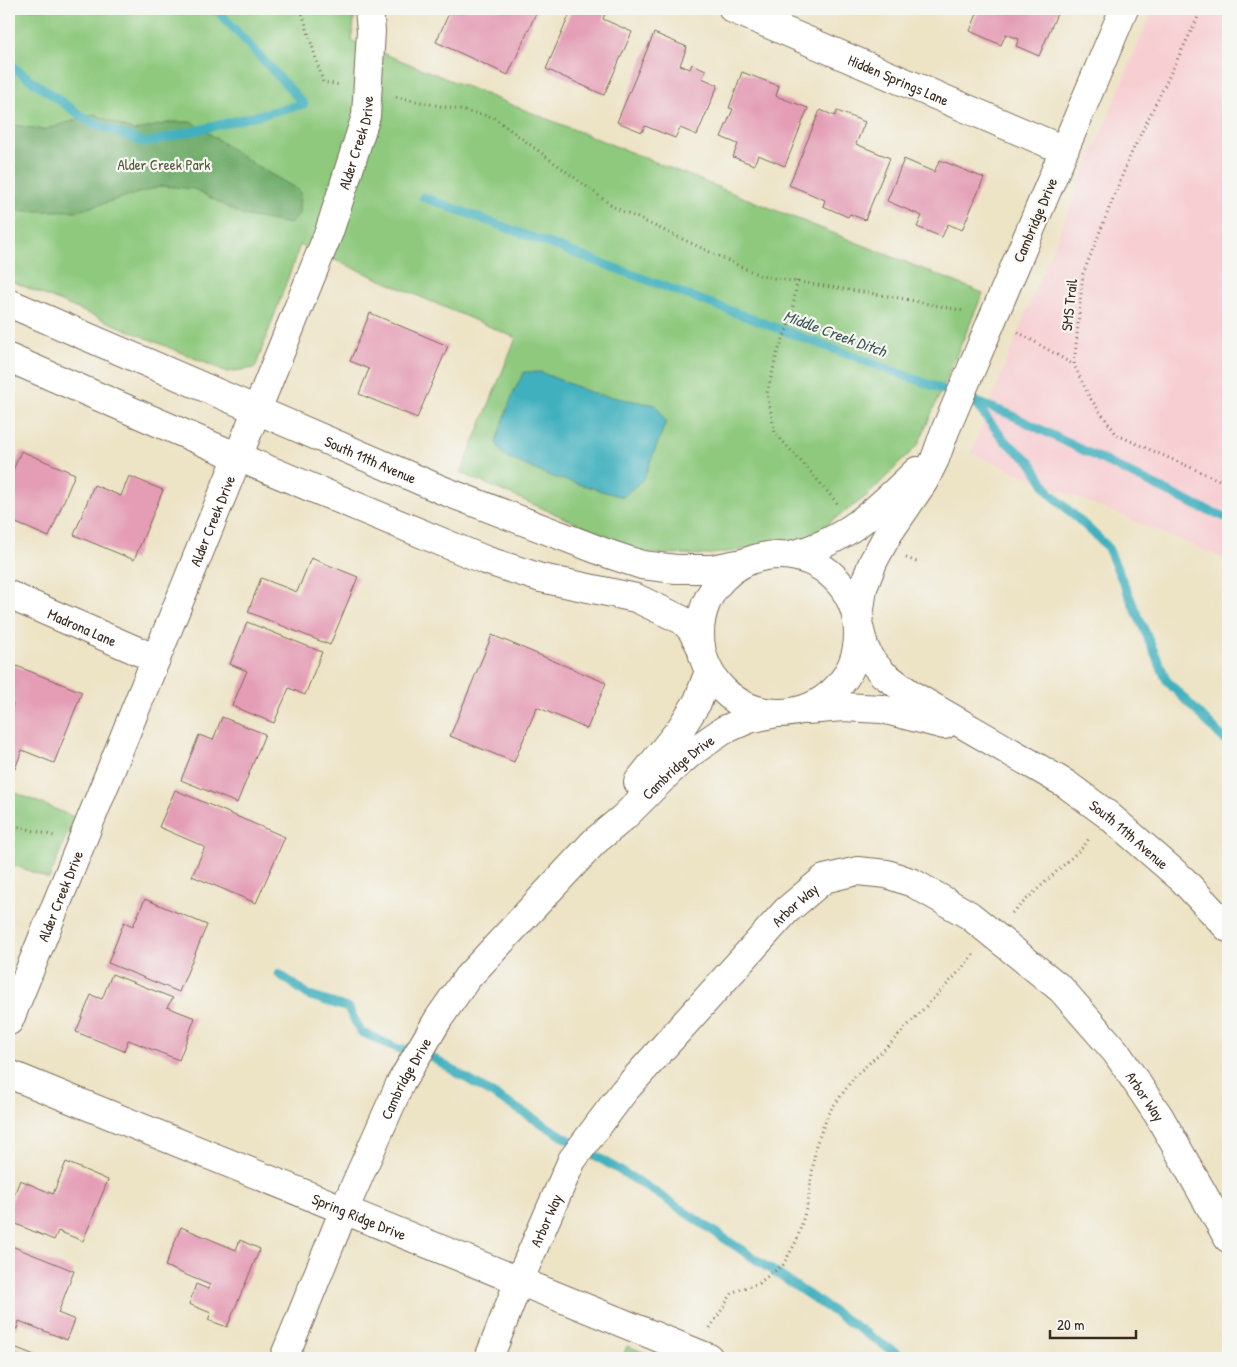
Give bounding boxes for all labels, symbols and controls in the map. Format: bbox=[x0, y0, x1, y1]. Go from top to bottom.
street label: Hidden Springs Lane bbox=[845, 49, 952, 110]
street label: Alder Creek Drive bbox=[333, 95, 378, 192]
park label: Alder Creek Park bbox=[117, 154, 211, 175]
street label: Cambridge Drive bbox=[1008, 175, 1062, 265]
street label: SMS Trail bbox=[1056, 278, 1082, 332]
water label: Middle Creek Ditch bbox=[781, 304, 890, 362]
street label: South 11th Avenue bbox=[322, 430, 420, 488]
street label: Alder Creek Drive bbox=[184, 472, 240, 569]
street label: Madrona Lane bbox=[45, 603, 120, 651]
street label: Cambridge Drive bbox=[637, 729, 718, 804]
street label: South 11th Avenue bbox=[1085, 794, 1173, 874]
street label: Alder Creek Drive bbox=[32, 847, 88, 944]
street label: Arbor Way bbox=[767, 878, 822, 931]
street label: Cambridge Drive bbox=[375, 1034, 436, 1123]
street label: Arbor Way bbox=[1121, 1067, 1170, 1125]
street label: Spring Ridge Drive bbox=[309, 1188, 409, 1245]
street label: Arbor Way bbox=[525, 1190, 566, 1250]
scale bar bbox=[1050, 1307, 1136, 1339]
text: 20 m bbox=[1057, 1314, 1084, 1335]

